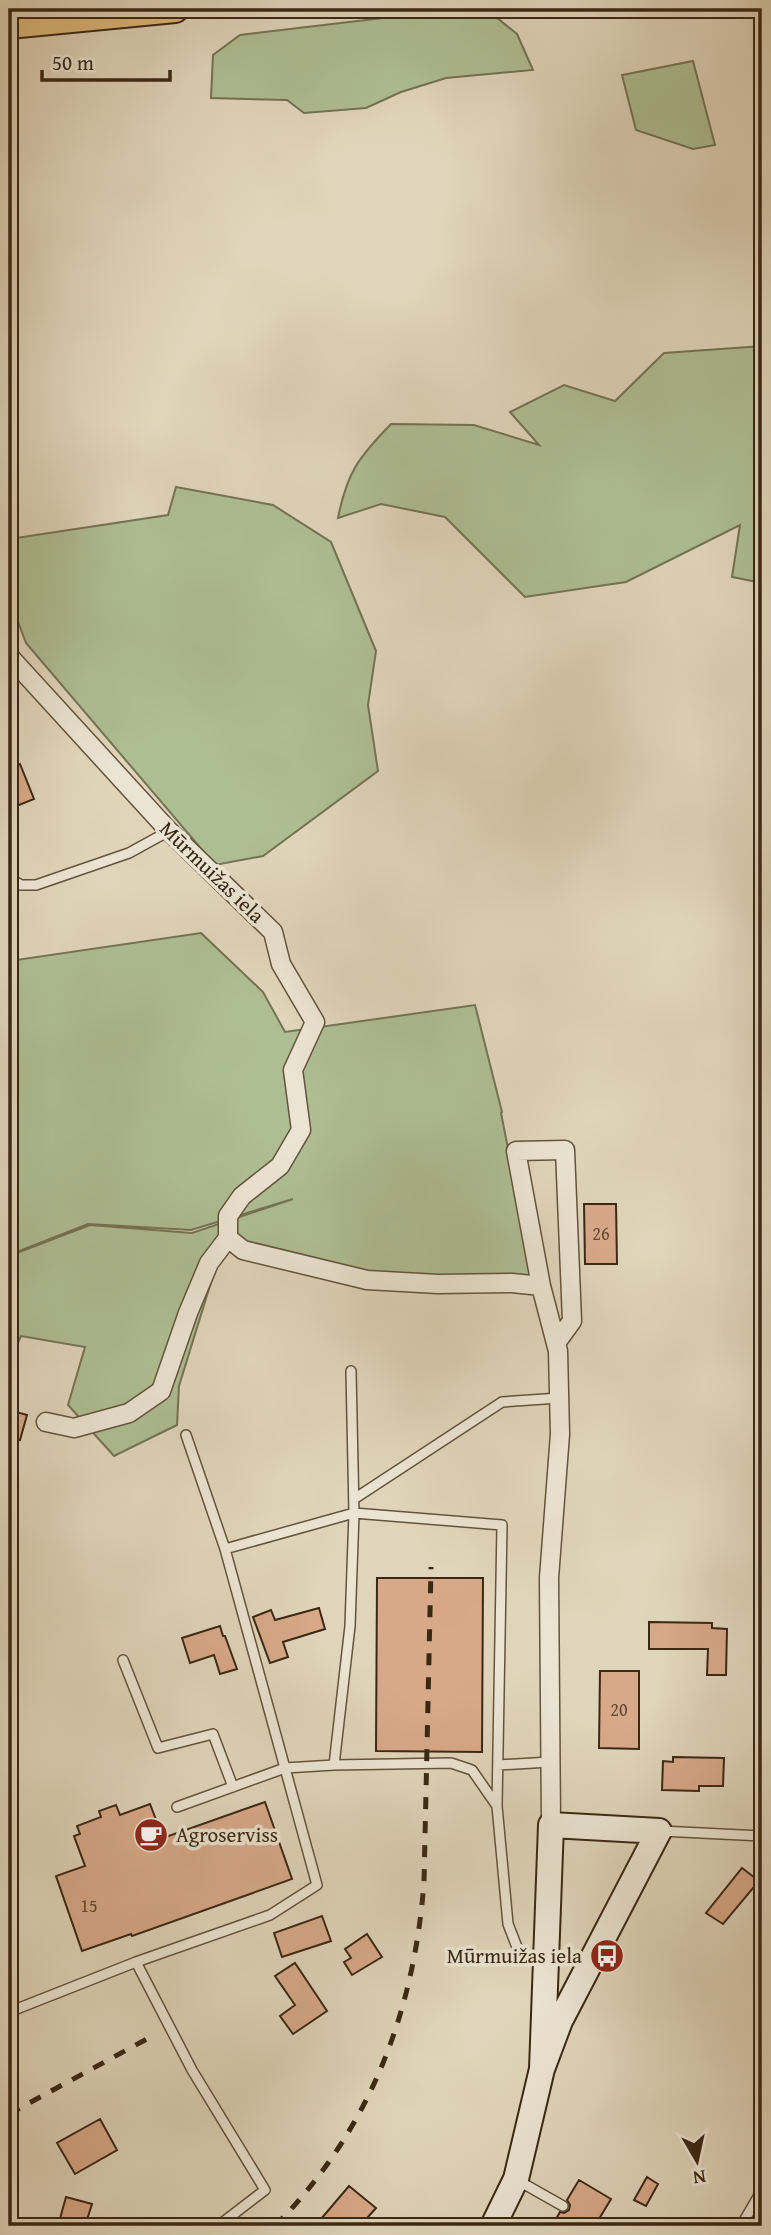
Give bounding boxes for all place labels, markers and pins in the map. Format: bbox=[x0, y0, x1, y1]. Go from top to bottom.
cafe icon: Agroserviss bbox=[132, 1816, 170, 1854]
place label: Agroserviss bbox=[176, 1819, 278, 1850]
bus stop icon: Mūrmuižas iela bbox=[588, 1937, 626, 1975]
place label: Mūrmuižas iela bbox=[447, 1940, 582, 1971]

